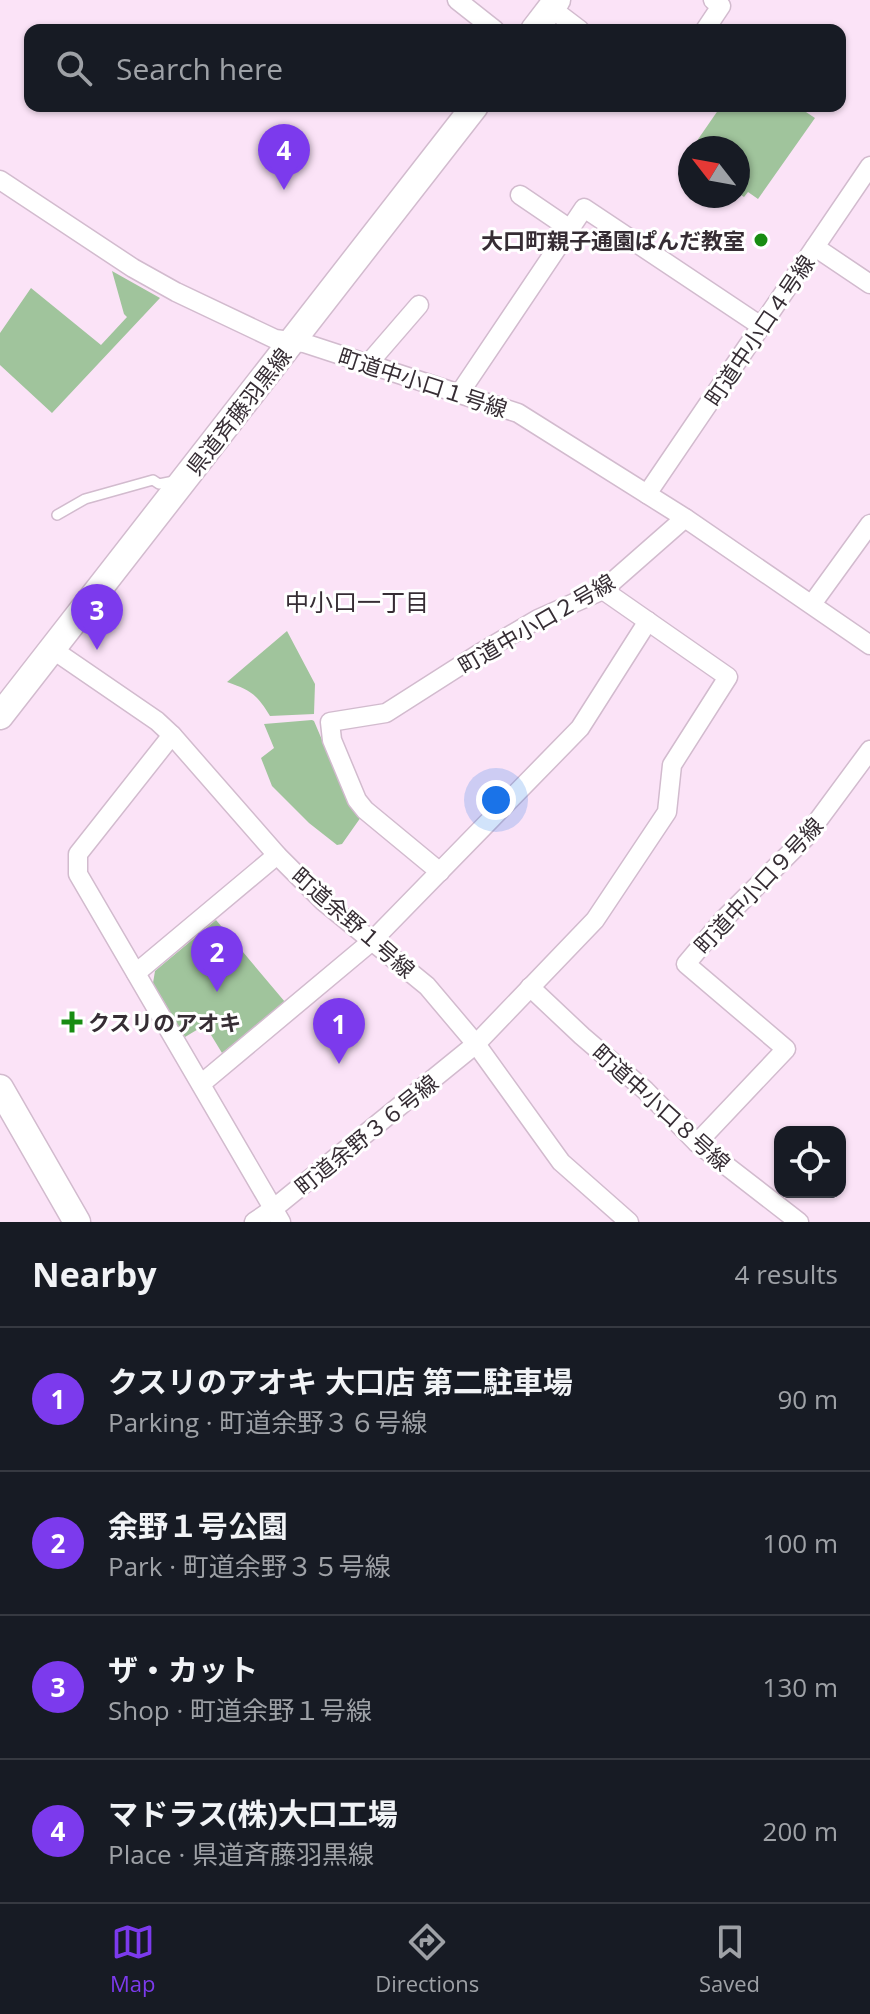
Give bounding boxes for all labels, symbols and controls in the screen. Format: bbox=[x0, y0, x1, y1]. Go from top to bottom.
search box bbox=[24, 24, 846, 112]
icon: search bbox=[52, 46, 96, 90]
text: Search here bbox=[116, 48, 283, 89]
pin: 4 bbox=[258, 124, 310, 190]
north arrow bbox=[678, 136, 750, 208]
place label: 大口町親子通園ぱんだ教室 bbox=[481, 225, 745, 255]
marker: 大口町親子通園ぱんだ教室 bbox=[752, 231, 770, 249]
street label: 町道中小口４号線 bbox=[697, 249, 821, 411]
street label: 県道斉藤羽黒線 bbox=[179, 341, 297, 481]
street label: 町道中小口１号線 bbox=[335, 341, 511, 423]
street label: 町道中小口２号線 bbox=[452, 566, 620, 680]
pin: 3 bbox=[71, 584, 123, 650]
district label: 中小口一丁目 bbox=[285, 585, 429, 618]
your location bbox=[476, 780, 516, 820]
street label: 町道中小口９号線 bbox=[687, 810, 829, 960]
street label: 町道余野１号線 bbox=[286, 860, 422, 984]
pin: 2 bbox=[191, 926, 243, 992]
pin: 1 bbox=[313, 998, 365, 1064]
place label: クスリのアオキ bbox=[88, 1007, 241, 1037]
marker: クスリのアオキ bbox=[63, 1013, 81, 1031]
street label: 町道中小口８号線 bbox=[587, 1037, 737, 1177]
street label: 町道余野３６号線 bbox=[288, 1067, 444, 1201]
map controls bbox=[774, 1126, 846, 1198]
button: locate bbox=[774, 1126, 846, 1198]
text: Nearby bbox=[32, 1251, 157, 1297]
text: 4 results bbox=[735, 1256, 838, 1292]
text: クスリのアオキ 大口店 第二駐車場 bbox=[108, 1361, 573, 1402]
text: 1 bbox=[51, 1381, 65, 1417]
text: 90 m bbox=[777, 1381, 838, 1417]
text: Parking · 町道余野３６号線 bbox=[108, 1404, 427, 1440]
text: 余野１号公園 bbox=[108, 1505, 288, 1546]
text: 2 bbox=[51, 1525, 65, 1561]
text: 100 m bbox=[763, 1525, 838, 1561]
text: Park · 町道余野３５号線 bbox=[108, 1548, 391, 1584]
text: ザ・カット bbox=[108, 1649, 258, 1690]
text: 3 bbox=[51, 1669, 65, 1705]
text: 130 m bbox=[763, 1669, 838, 1705]
text: Shop · 町道余野１号線 bbox=[108, 1692, 372, 1728]
text: マドラス(株)大口工場 bbox=[108, 1793, 398, 1834]
text: 4 bbox=[51, 1813, 65, 1849]
text: 200 m bbox=[763, 1813, 838, 1849]
text: Place · 県道斉藤羽黒線 bbox=[108, 1836, 374, 1872]
tab: Map bbox=[110, 1920, 155, 1998]
tab: Directions bbox=[375, 1920, 479, 1998]
tab: Saved bbox=[699, 1920, 760, 1998]

